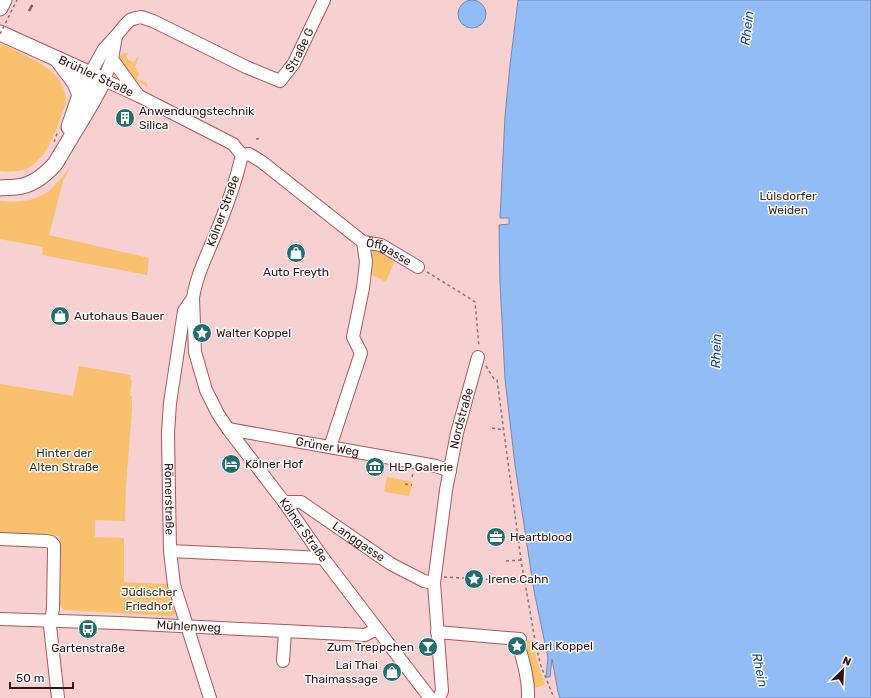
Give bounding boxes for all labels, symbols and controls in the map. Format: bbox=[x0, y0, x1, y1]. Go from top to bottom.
water label: Rhein bbox=[737, 10, 757, 46]
street label: Straße G bbox=[282, 26, 317, 75]
street label: Brühler Straße bbox=[56, 53, 136, 100]
place label: Anwendungstechnik Silica bbox=[139, 104, 255, 132]
building icon: Anwendungstechnik Silica bbox=[114, 107, 136, 129]
street label: Kölner Straße bbox=[204, 173, 242, 249]
park label: Lülsdorfer Weiden bbox=[759, 189, 817, 217]
street label: Öffgasse bbox=[365, 236, 414, 269]
shop icon: Auto Freyth bbox=[285, 242, 307, 264]
place label: Auto Freyth bbox=[263, 265, 329, 279]
shop icon: Autohaus Bauer bbox=[49, 305, 71, 327]
place label: Autohaus Bauer bbox=[74, 309, 165, 323]
place icon: Walter Koppel bbox=[191, 322, 213, 344]
place label: Walter Koppel bbox=[216, 326, 291, 340]
water label: Rhein bbox=[708, 333, 724, 369]
street label: Nordstraße bbox=[447, 386, 476, 450]
street label: Grüner Weg bbox=[295, 434, 360, 459]
park label: Hinter der Alten Straße bbox=[29, 446, 99, 474]
hotel icon: Kölner Hof bbox=[220, 453, 242, 475]
museum icon: HLP Galerie bbox=[364, 456, 386, 478]
place label: Kölner Hof bbox=[245, 457, 303, 471]
place label: HLP Galerie bbox=[389, 460, 454, 474]
street label: Römerstraße bbox=[162, 463, 177, 536]
street label: Kölner Straße bbox=[276, 495, 331, 565]
street label: Langgasse bbox=[330, 519, 388, 565]
office icon: Heartblood bbox=[485, 526, 507, 548]
place label: Heartblood bbox=[510, 530, 572, 544]
place icon: Irene Cahn bbox=[463, 568, 485, 590]
place label: Irene Cahn bbox=[488, 572, 549, 586]
park label: Jüdischer Friedhof bbox=[121, 585, 178, 613]
bus stop icon: Gartenstraße bbox=[77, 618, 99, 640]
street label: Mühlenweg bbox=[156, 618, 221, 635]
place icon: Karl Koppel bbox=[506, 635, 528, 657]
bar icon: Zum Treppchen bbox=[417, 636, 439, 658]
place label: Karl Koppel bbox=[531, 639, 593, 653]
place label: Zum Treppchen bbox=[327, 640, 414, 654]
place label: Gartenstraße bbox=[51, 641, 125, 655]
north arrow bbox=[823, 650, 863, 690]
water label: Rhein bbox=[749, 651, 771, 689]
text: N bbox=[841, 654, 853, 669]
place label: Lai Thai Thaimassage bbox=[304, 658, 378, 686]
shop icon: Lai Thai Thaimassage bbox=[381, 661, 403, 683]
scale bar bbox=[10, 664, 73, 690]
text: 50 m bbox=[16, 671, 44, 685]

